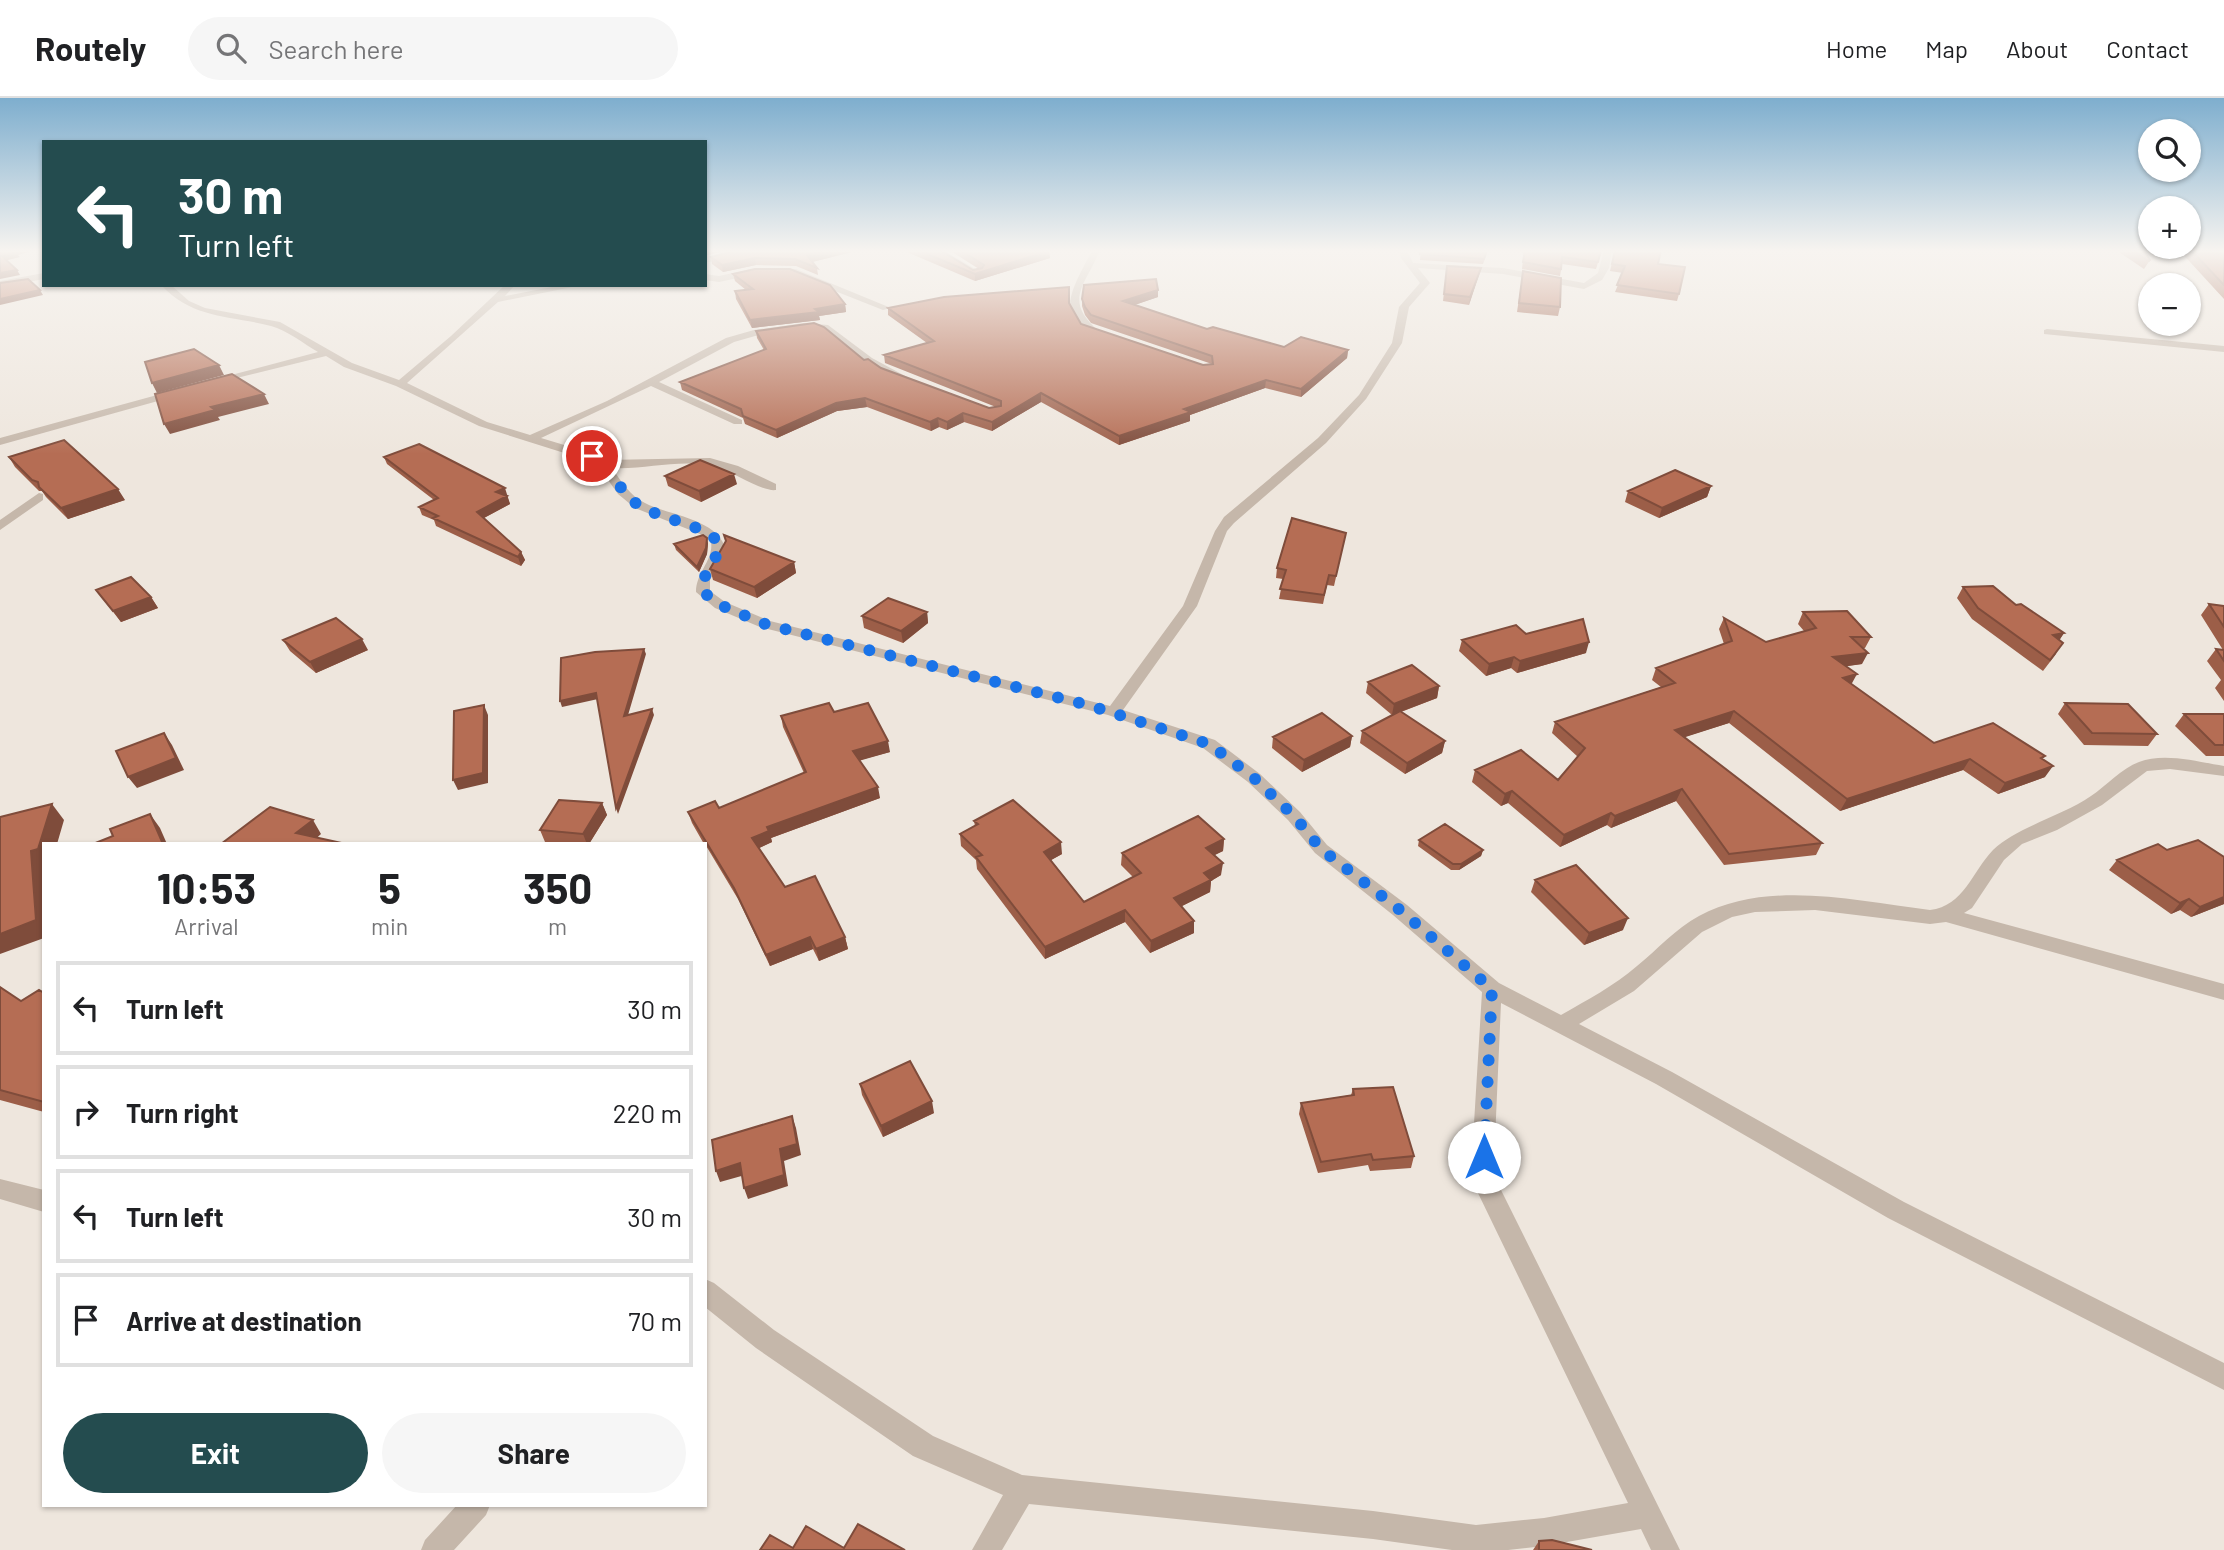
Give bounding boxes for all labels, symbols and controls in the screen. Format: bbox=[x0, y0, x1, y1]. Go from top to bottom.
search box bbox=[188, 17, 678, 80]
text: Routely bbox=[35, 28, 146, 68]
icon: search bbox=[212, 29, 250, 67]
text: Search here bbox=[268, 33, 404, 64]
text: Home bbox=[1826, 34, 1887, 63]
text: Map bbox=[1925, 34, 1968, 63]
text: About bbox=[2006, 34, 2068, 63]
text: Contact bbox=[2106, 34, 2189, 63]
map controls bbox=[2138, 119, 2201, 336]
button: search bbox=[2138, 119, 2201, 182]
text: 30 m bbox=[178, 165, 283, 224]
icon: left bbox=[63, 168, 154, 259]
button: + bbox=[2138, 196, 2201, 259]
text: Turn left bbox=[178, 225, 295, 263]
button: − bbox=[2138, 273, 2201, 336]
pin bbox=[562, 426, 622, 486]
icon: arrive bbox=[573, 437, 611, 475]
text: 10:53 bbox=[157, 862, 256, 912]
text: 5 bbox=[378, 862, 401, 912]
text: 350 bbox=[523, 862, 592, 912]
text: Arrival bbox=[174, 912, 239, 940]
text: min bbox=[371, 912, 408, 940]
text: m bbox=[548, 912, 567, 940]
icon: left bbox=[67, 989, 105, 1027]
text: Turn left bbox=[126, 993, 224, 1024]
text: 30 m bbox=[627, 993, 682, 1024]
icon: right bbox=[67, 1093, 105, 1131]
text: Turn right bbox=[126, 1097, 239, 1128]
text: 220 m bbox=[613, 1097, 682, 1128]
position arrow bbox=[1447, 1120, 1521, 1194]
icon: left bbox=[67, 1197, 105, 1235]
text: Turn left bbox=[126, 1201, 224, 1232]
text: 30 m bbox=[627, 1201, 682, 1232]
icon: arrive bbox=[67, 1301, 105, 1339]
text: Arrive at destination bbox=[126, 1305, 362, 1336]
text: 70 m bbox=[628, 1305, 682, 1336]
button: Exit bbox=[63, 1413, 368, 1493]
button: Share bbox=[382, 1413, 686, 1493]

